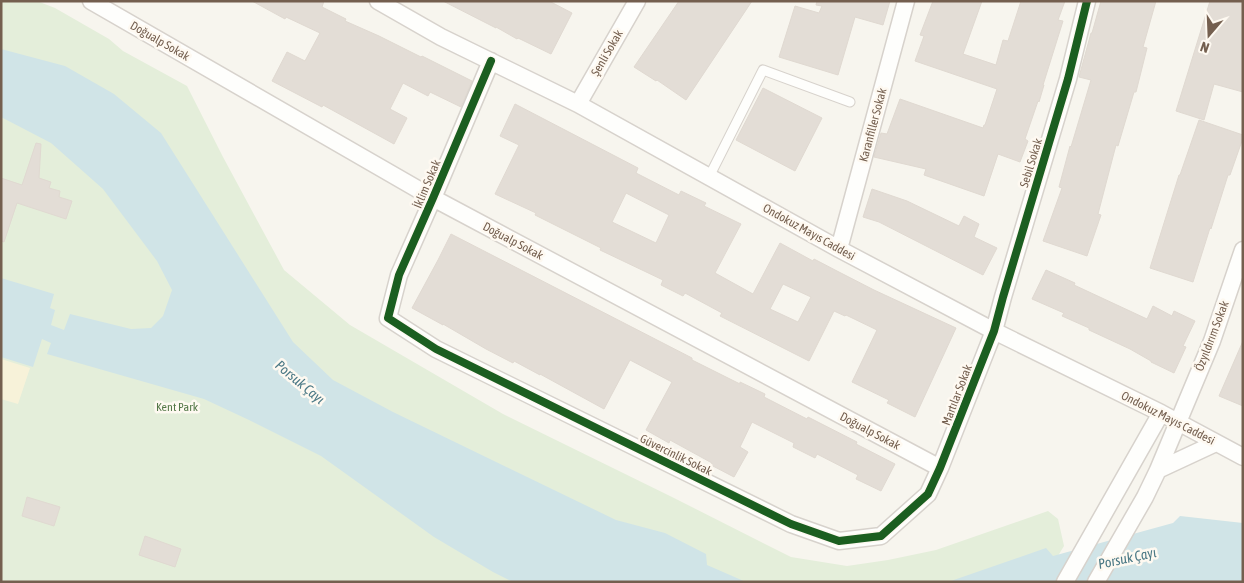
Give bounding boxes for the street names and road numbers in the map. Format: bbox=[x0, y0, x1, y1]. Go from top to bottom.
street label: Doğualp Sokak bbox=[128, 18, 193, 64]
street label: Şenli Sokak bbox=[588, 27, 626, 78]
street label: Karanfiller Sokak bbox=[856, 86, 890, 163]
street label: Sebil Sokak bbox=[1017, 136, 1045, 189]
street label: İklim Sokak bbox=[411, 157, 444, 210]
street label: Ondokuz Mayıs Caddesi bbox=[760, 201, 858, 263]
street label: Doğualp Sokak bbox=[480, 219, 546, 263]
street label: Özyıldırım Sokak bbox=[1192, 298, 1232, 373]
street label: Martılar Sokak bbox=[939, 362, 975, 427]
street label: Ondokuz Mayıs Caddesi bbox=[1119, 388, 1217, 448]
street label: Doğualp Sokak bbox=[837, 409, 903, 453]
street label: Güvercinlik Sokak bbox=[638, 431, 715, 479]

